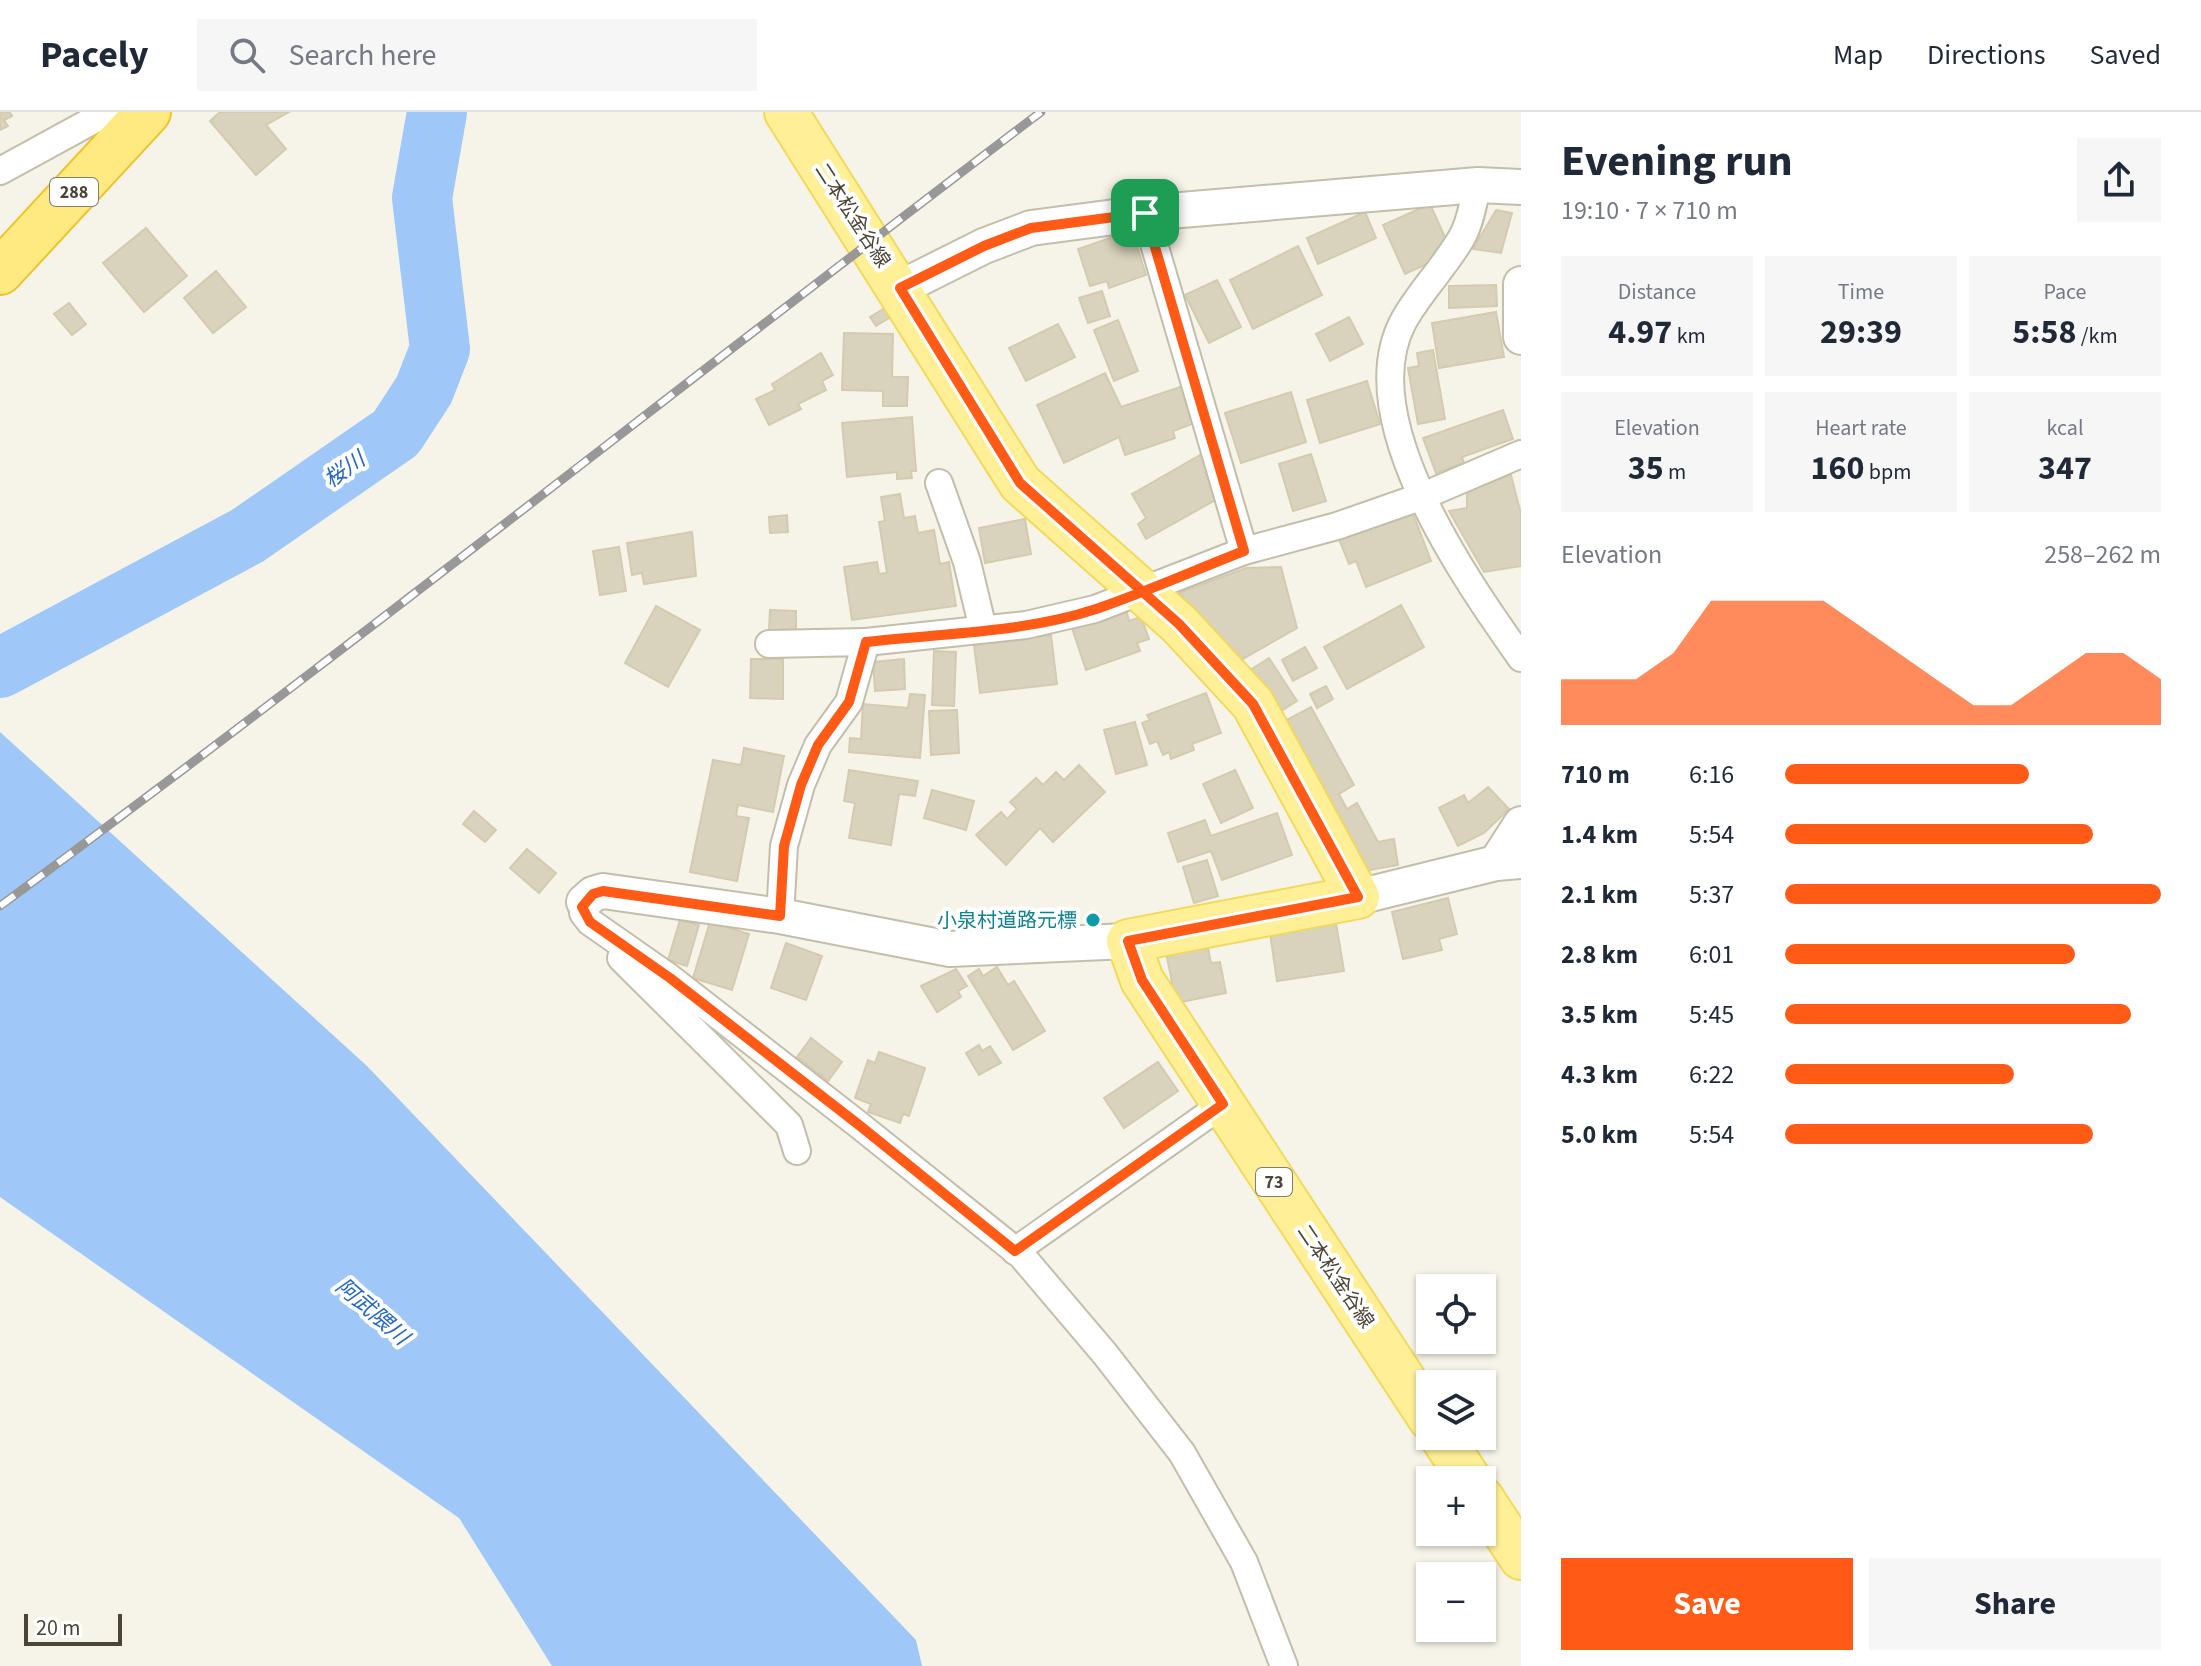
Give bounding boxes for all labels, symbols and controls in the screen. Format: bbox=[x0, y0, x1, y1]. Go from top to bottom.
search box bbox=[197, 19, 757, 91]
text: Pacely bbox=[40, 28, 149, 82]
icon: search bbox=[225, 33, 269, 77]
text: Search here bbox=[289, 34, 436, 77]
text: Map bbox=[1833, 35, 1883, 75]
text: Directions bbox=[1927, 35, 2046, 75]
text: Saved bbox=[2090, 35, 2161, 75]
text: Evening run bbox=[1561, 130, 1793, 193]
button: share bbox=[2077, 138, 2161, 222]
street label: 二本松金谷線 bbox=[808, 158, 897, 273]
road number: 288 bbox=[50, 178, 98, 206]
pin bbox=[1111, 179, 1179, 247]
icon: arrive bbox=[1123, 191, 1167, 235]
text: 19:10 · 7 × 710 m bbox=[1561, 192, 1738, 229]
text: Distance bbox=[1618, 276, 1696, 308]
text: Time bbox=[1838, 276, 1884, 308]
text: Pace bbox=[2043, 276, 2087, 308]
text: 4.97 bbox=[1608, 308, 1672, 357]
text: 29:39 bbox=[1820, 308, 1902, 357]
text: 5:58 bbox=[2012, 308, 2076, 357]
text: km bbox=[1672, 320, 1706, 352]
text: /km bbox=[2076, 320, 2118, 352]
text: Elevation bbox=[1614, 412, 1700, 444]
text: Heart rate bbox=[1815, 412, 1907, 444]
text: kcal bbox=[2046, 412, 2084, 444]
water label: 桜川 bbox=[317, 443, 373, 496]
text: 35 bbox=[1628, 444, 1664, 493]
text: 160 bbox=[1811, 444, 1864, 493]
text: 347 bbox=[2038, 444, 2092, 493]
text: m bbox=[1664, 456, 1686, 488]
text: bpm bbox=[1864, 456, 1911, 488]
text: Elevation bbox=[1561, 536, 1662, 573]
text: 258–262 m bbox=[2044, 536, 2161, 573]
text: 710 m bbox=[1561, 756, 1630, 793]
text: 6:16 bbox=[1689, 756, 1734, 793]
text: 1.4 km bbox=[1561, 816, 1638, 853]
text: 5:54 bbox=[1689, 816, 1734, 853]
text: 2.1 km bbox=[1561, 876, 1638, 913]
text: 5:37 bbox=[1689, 876, 1734, 913]
place label: 小泉村道路元標 bbox=[937, 907, 1077, 935]
marker: 小泉村道路元標 bbox=[1084, 911, 1102, 929]
text: 2.8 km bbox=[1561, 936, 1638, 973]
text: 6:01 bbox=[1689, 936, 1734, 973]
text: 3.5 km bbox=[1561, 996, 1638, 1033]
text: 5:45 bbox=[1689, 996, 1734, 1033]
text: 4.3 km bbox=[1561, 1056, 1638, 1093]
text: 6:22 bbox=[1689, 1056, 1734, 1093]
text: 5.0 km bbox=[1561, 1116, 1638, 1153]
text: 5:54 bbox=[1689, 1116, 1734, 1153]
road number: 73 bbox=[1256, 1168, 1292, 1196]
street label: 二本松金谷線 bbox=[1290, 1219, 1380, 1334]
water label: 阿武隈川 bbox=[329, 1271, 418, 1354]
map controls bbox=[1416, 1274, 1496, 1642]
button: locate bbox=[1416, 1274, 1496, 1354]
button: layers bbox=[1416, 1370, 1496, 1450]
button: + bbox=[1416, 1466, 1496, 1546]
button: Save bbox=[1561, 1558, 1853, 1650]
button: Share bbox=[1869, 1558, 2161, 1650]
button: − bbox=[1416, 1562, 1496, 1642]
scale bar bbox=[24, 1610, 122, 1646]
text: 20 m bbox=[36, 1612, 81, 1644]

